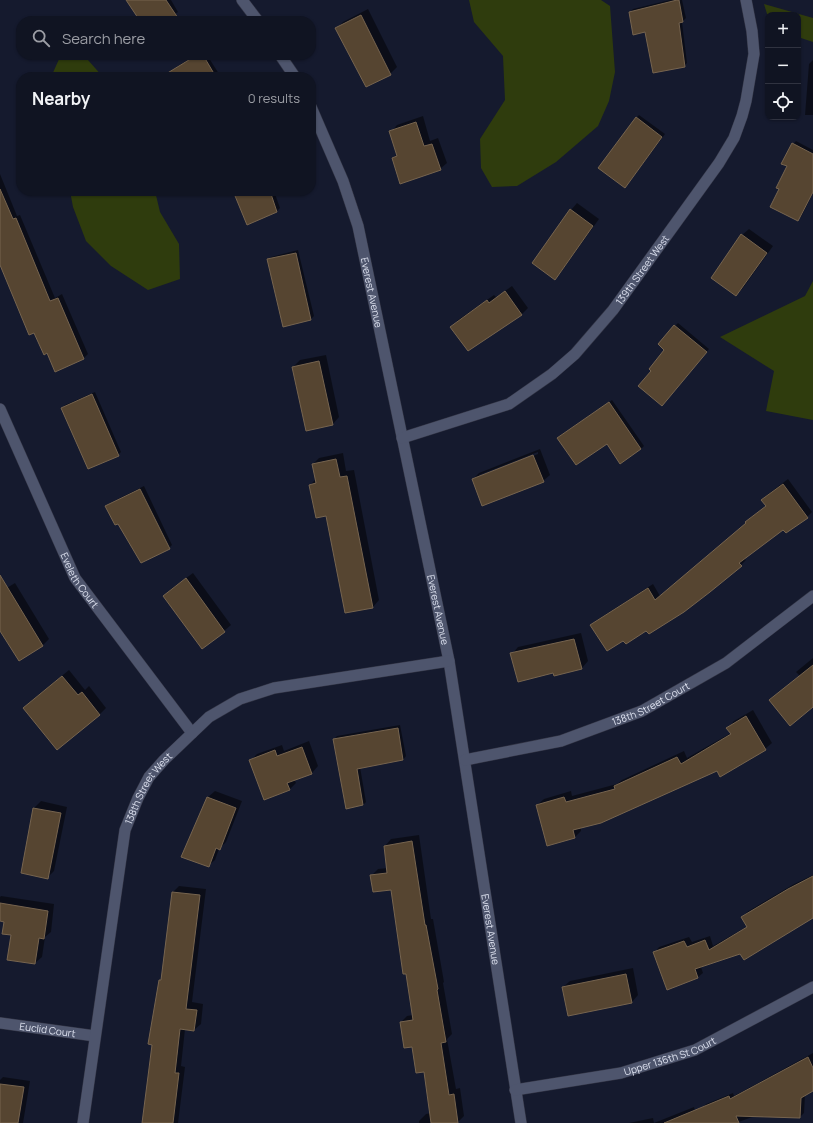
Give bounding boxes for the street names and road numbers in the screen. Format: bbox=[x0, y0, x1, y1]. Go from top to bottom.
street label: 139th Street West bbox=[612, 232, 672, 307]
street label: Everest Avenue bbox=[358, 256, 386, 329]
street label: Eveleth Court bbox=[57, 550, 102, 611]
street label: Everest Avenue bbox=[424, 573, 452, 646]
street label: 138th Street Court bbox=[610, 678, 692, 729]
street label: 138th Street West bbox=[121, 749, 175, 826]
street label: Everest Avenue bbox=[478, 893, 503, 966]
street label: Euclid Court bbox=[19, 1019, 76, 1040]
street label: Upper 136th St Court bbox=[622, 1033, 718, 1079]

